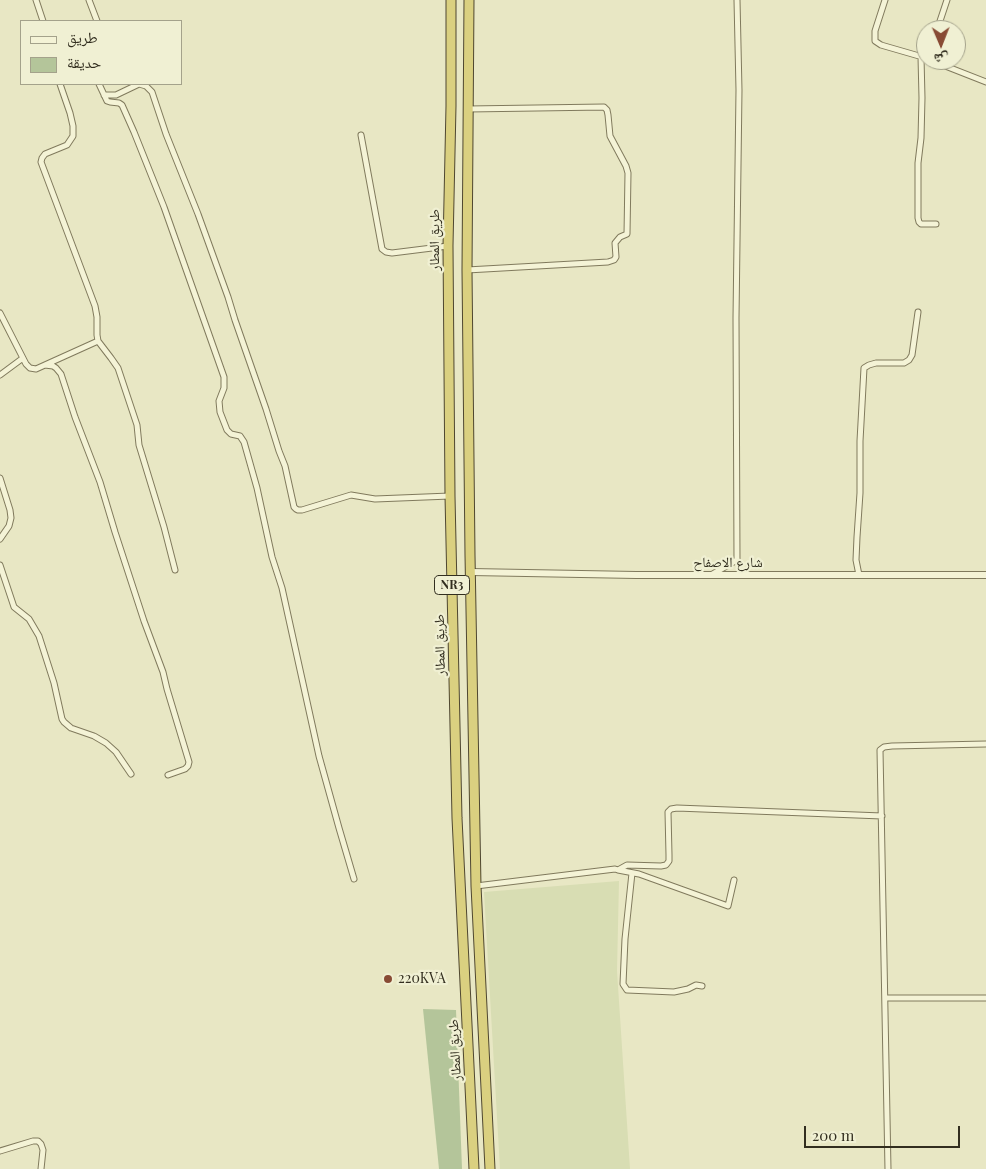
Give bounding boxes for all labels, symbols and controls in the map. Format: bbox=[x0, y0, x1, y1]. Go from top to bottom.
legend bbox=[20, 20, 182, 85]
north arrow bbox=[916, 20, 966, 70]
text: طريق bbox=[67, 27, 98, 47]
text: ش bbox=[934, 50, 949, 69]
text: حديقة bbox=[67, 52, 101, 72]
street label: طريق المطار bbox=[427, 209, 443, 271]
street label: شارع الاصفاح bbox=[693, 555, 763, 571]
road number: NR3 bbox=[434, 576, 470, 594]
street label: طريق المطار bbox=[431, 614, 449, 676]
place label: 220KVA bbox=[398, 971, 446, 987]
marker: 220KVA bbox=[382, 973, 394, 985]
street label: طريق المطار bbox=[445, 1019, 465, 1081]
scale bar bbox=[806, 1116, 962, 1148]
text: 200 m bbox=[812, 1125, 854, 1145]

